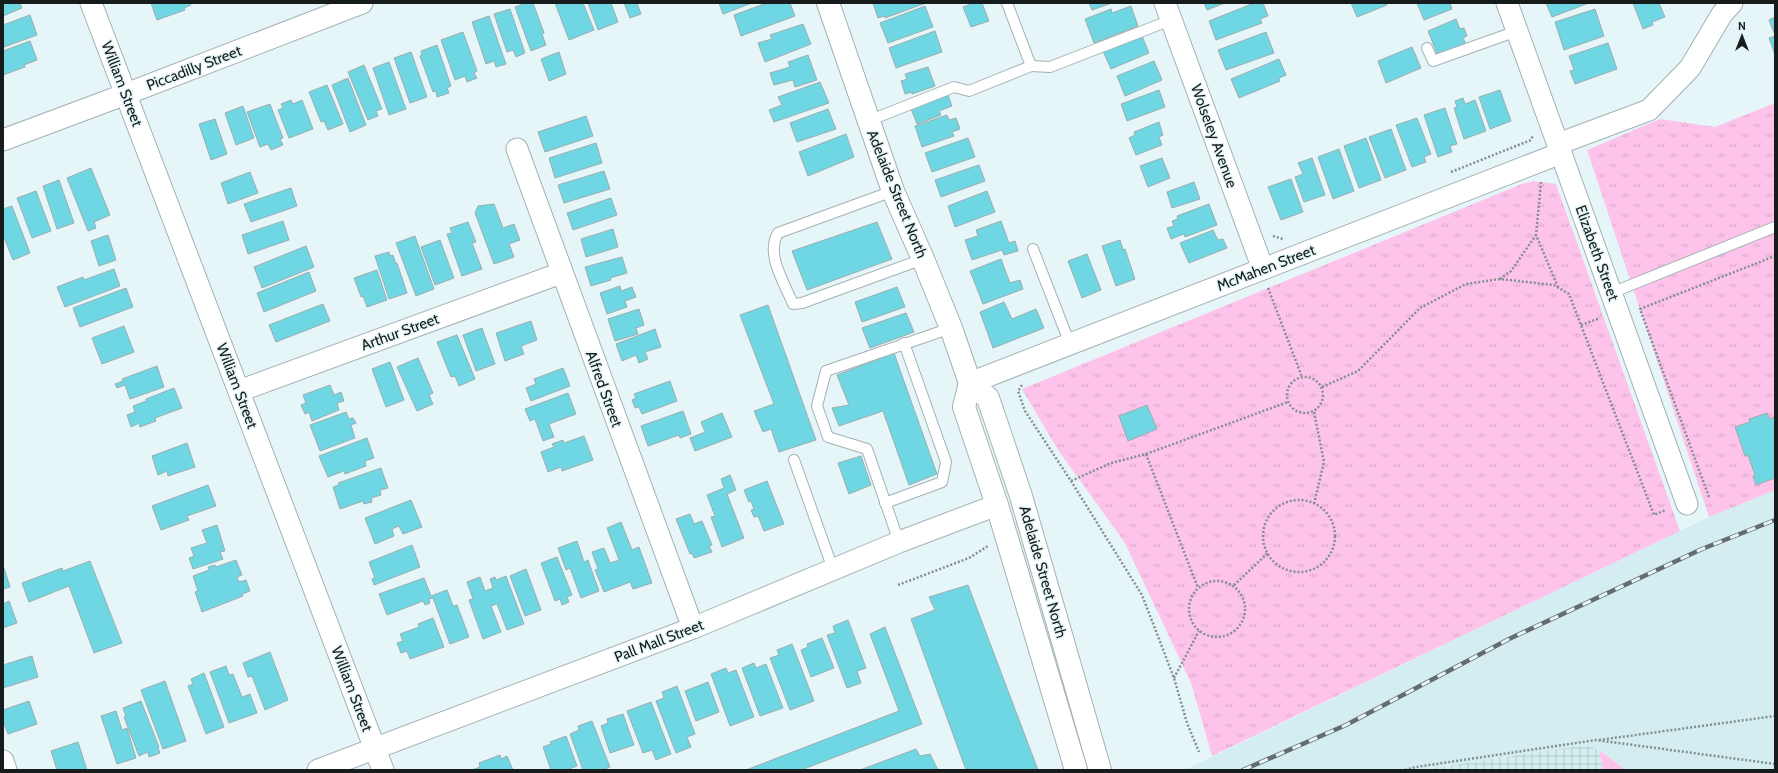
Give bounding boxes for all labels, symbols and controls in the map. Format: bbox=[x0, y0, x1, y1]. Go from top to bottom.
north arrow bbox=[1722, 16, 1762, 56]
text: N bbox=[1738, 19, 1746, 33]
street label: William Street bbox=[97, 39, 147, 129]
street label: Piccadilly Street bbox=[144, 42, 244, 94]
street label: Wolseley Avenue bbox=[1187, 82, 1241, 191]
street label: Adelaide Street North bbox=[863, 127, 931, 261]
street label: Elizabeth Street bbox=[1571, 203, 1623, 303]
street label: McMahen Street bbox=[1214, 241, 1318, 295]
street label: Arthur Street bbox=[359, 310, 441, 354]
street label: William Street bbox=[212, 341, 262, 431]
street label: Alfred Street bbox=[582, 348, 626, 430]
street label: Adelaide Street North bbox=[1015, 504, 1071, 640]
street label: Pall Mall Street bbox=[612, 616, 706, 666]
street label: William Street bbox=[327, 644, 377, 734]

